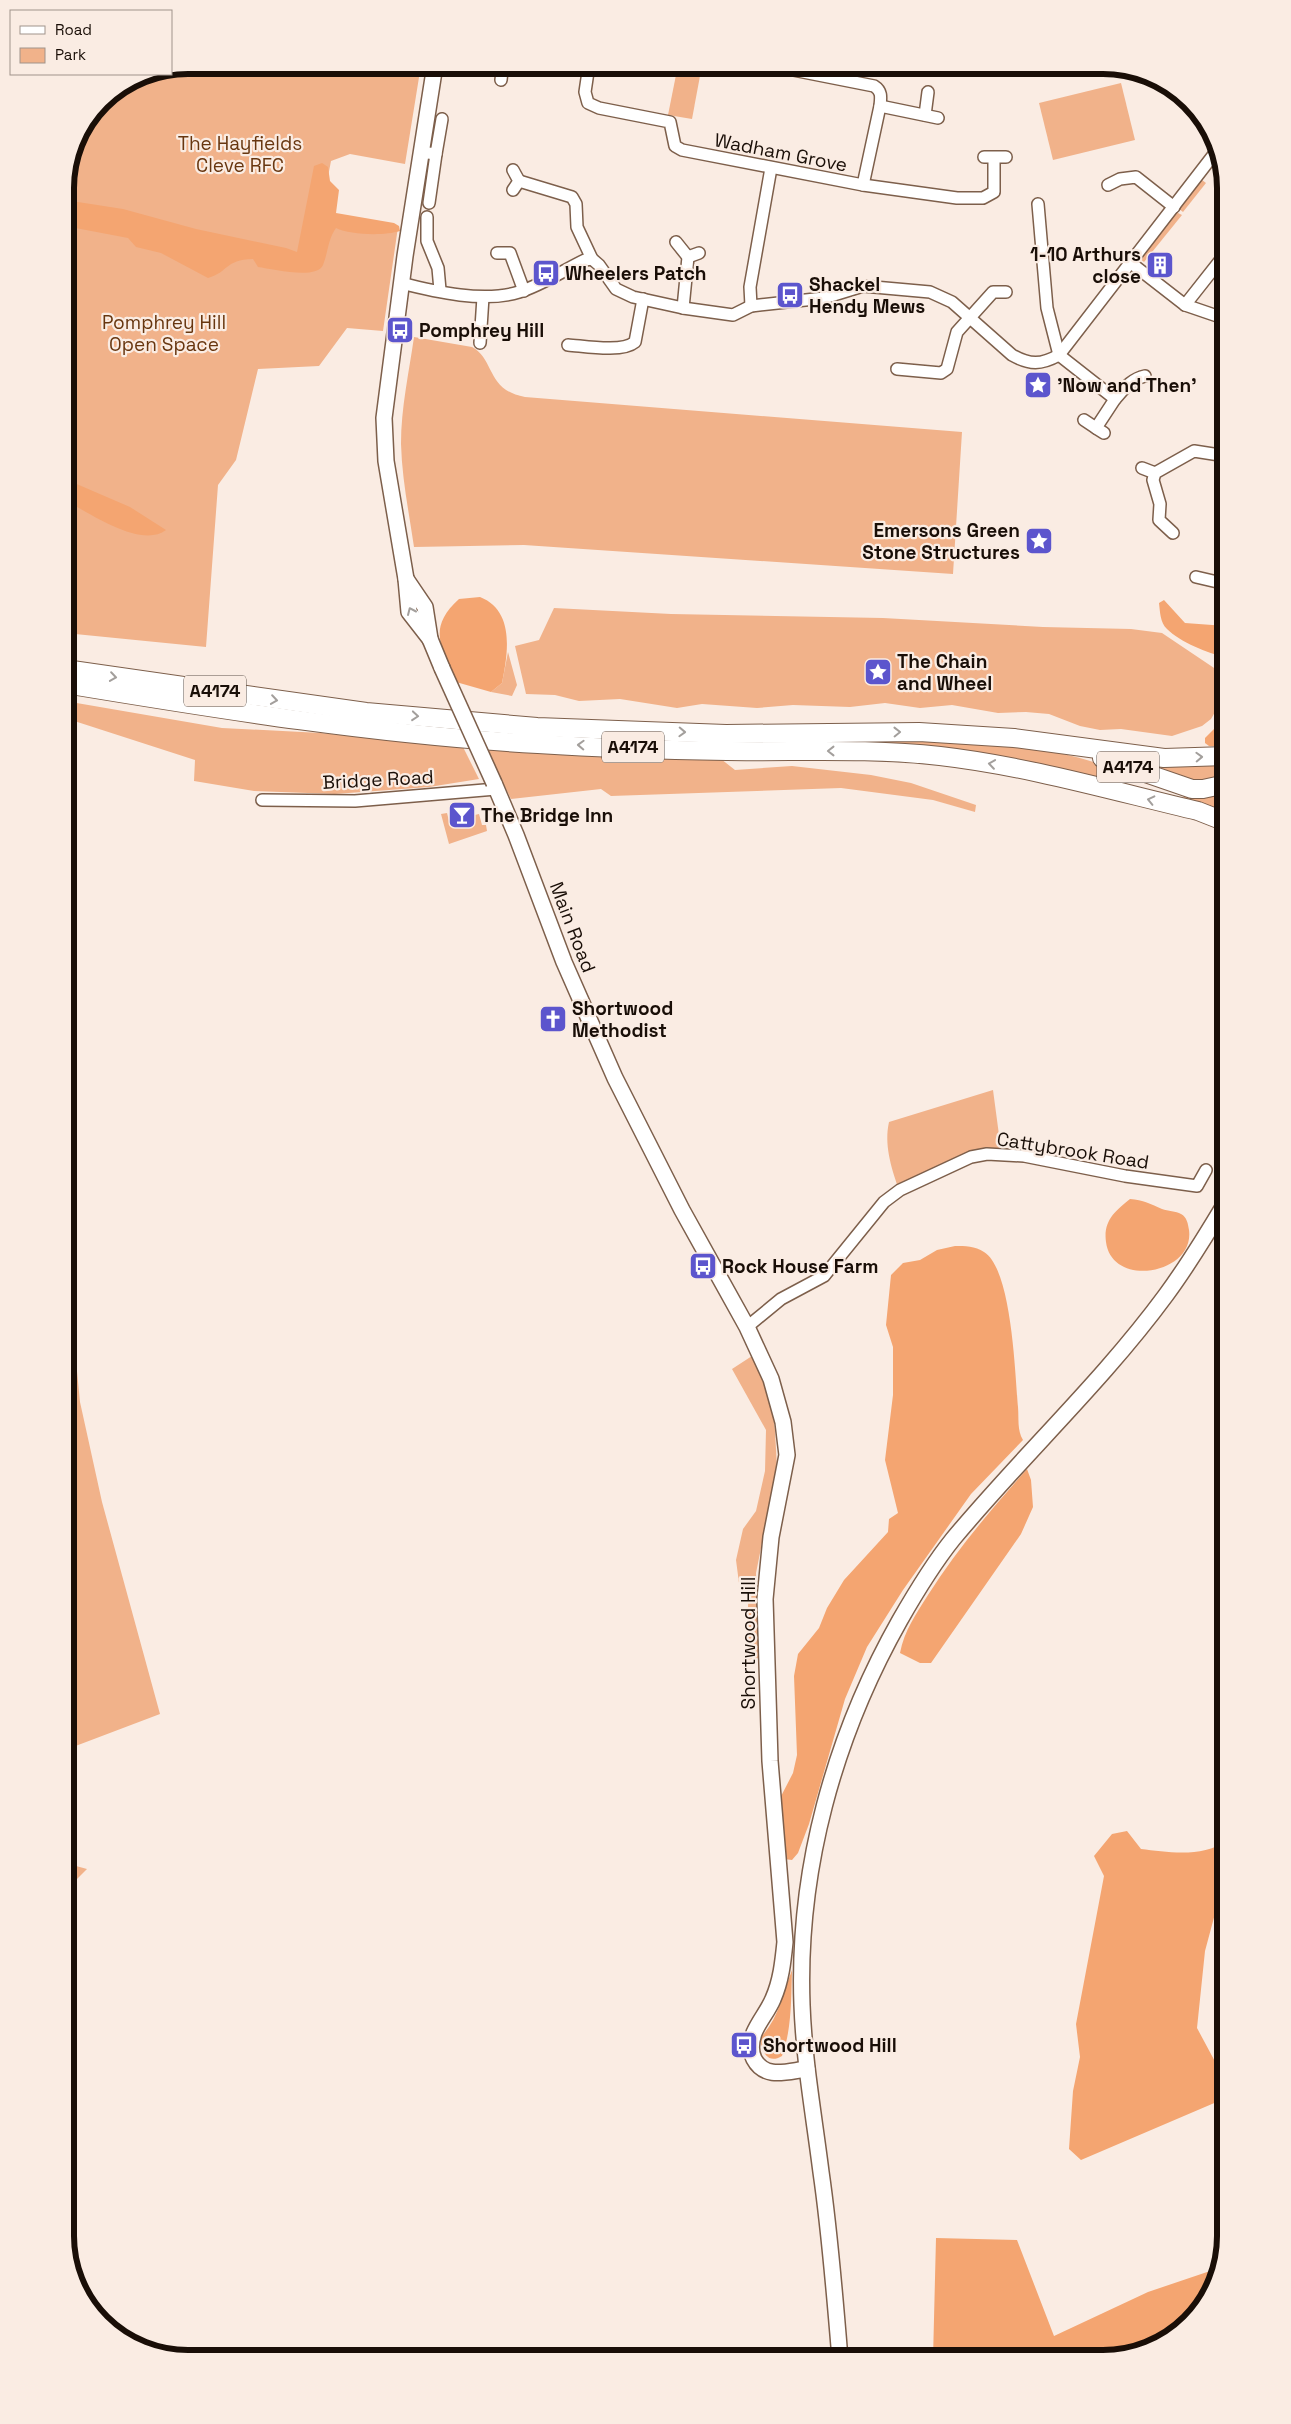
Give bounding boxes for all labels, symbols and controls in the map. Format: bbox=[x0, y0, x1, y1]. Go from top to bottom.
legend bbox=[10, 10, 172, 75]
text: Road bbox=[55, 20, 92, 39]
text: Park bbox=[55, 45, 86, 64]
street label: Wadham Grove bbox=[712, 127, 850, 178]
park label: The Hayfields Cleve RFC bbox=[178, 131, 302, 178]
place label: 1-10 Arthurs close bbox=[1030, 242, 1141, 289]
building icon: 1-10 Arthurs close bbox=[1145, 250, 1175, 280]
bus stop icon: Wheelers Patch bbox=[531, 258, 561, 288]
place label: Wheelers Patch bbox=[565, 261, 707, 286]
place label: Shackel Hendy Mews bbox=[809, 272, 925, 319]
bus stop icon: Shackel Hendy Mews bbox=[775, 280, 805, 310]
park label: Pomphrey Hill Open Space bbox=[102, 310, 226, 357]
bus stop icon: Pomphrey Hill bbox=[385, 315, 415, 345]
place label: Pomphrey Hill bbox=[419, 318, 544, 343]
place icon: 'Now and Then' bbox=[1023, 370, 1053, 400]
place label: 'Now and Then' bbox=[1057, 373, 1196, 398]
place label: Emersons Green Stone Structures bbox=[862, 518, 1020, 565]
place icon: Emersons Green Stone Structures bbox=[1024, 526, 1054, 556]
one-way arrow bbox=[407, 608, 417, 617]
place label: The Chain and Wheel bbox=[897, 649, 992, 696]
place icon: The Chain and Wheel bbox=[863, 657, 893, 687]
one-way arrow bbox=[109, 671, 118, 681]
road number: A4174 bbox=[184, 676, 246, 706]
one-way arrow bbox=[270, 694, 278, 704]
one-way arrow bbox=[411, 711, 419, 722]
one-way arrow bbox=[678, 727, 686, 737]
one-way arrow bbox=[893, 727, 901, 737]
road number: A4174 bbox=[602, 732, 664, 762]
one-way arrow bbox=[576, 740, 584, 751]
one-way arrow bbox=[826, 746, 834, 756]
road number: A4174 bbox=[1097, 752, 1159, 782]
one-way arrow bbox=[1195, 752, 1203, 763]
one-way arrow bbox=[988, 759, 997, 769]
street label: Bridge Road bbox=[322, 764, 434, 795]
one-way arrow bbox=[1146, 795, 1155, 806]
bar icon: The Bridge Inn bbox=[447, 800, 477, 830]
place label: The Bridge Inn bbox=[481, 803, 613, 828]
street label: Main Road bbox=[544, 878, 601, 976]
place label: Shortwood Methodist bbox=[572, 996, 673, 1043]
church icon: Shortwood Methodist bbox=[538, 1004, 568, 1034]
street label: Cattybrook Road bbox=[995, 1126, 1151, 1175]
bus stop icon: Rock House Farm bbox=[688, 1251, 718, 1281]
place label: Rock House Farm bbox=[722, 1254, 879, 1279]
street label: Shortwood Hill bbox=[736, 1576, 761, 1710]
bus stop icon: Shortwood Hill bbox=[729, 2030, 759, 2060]
place label: Shortwood Hill bbox=[763, 2033, 897, 2058]

